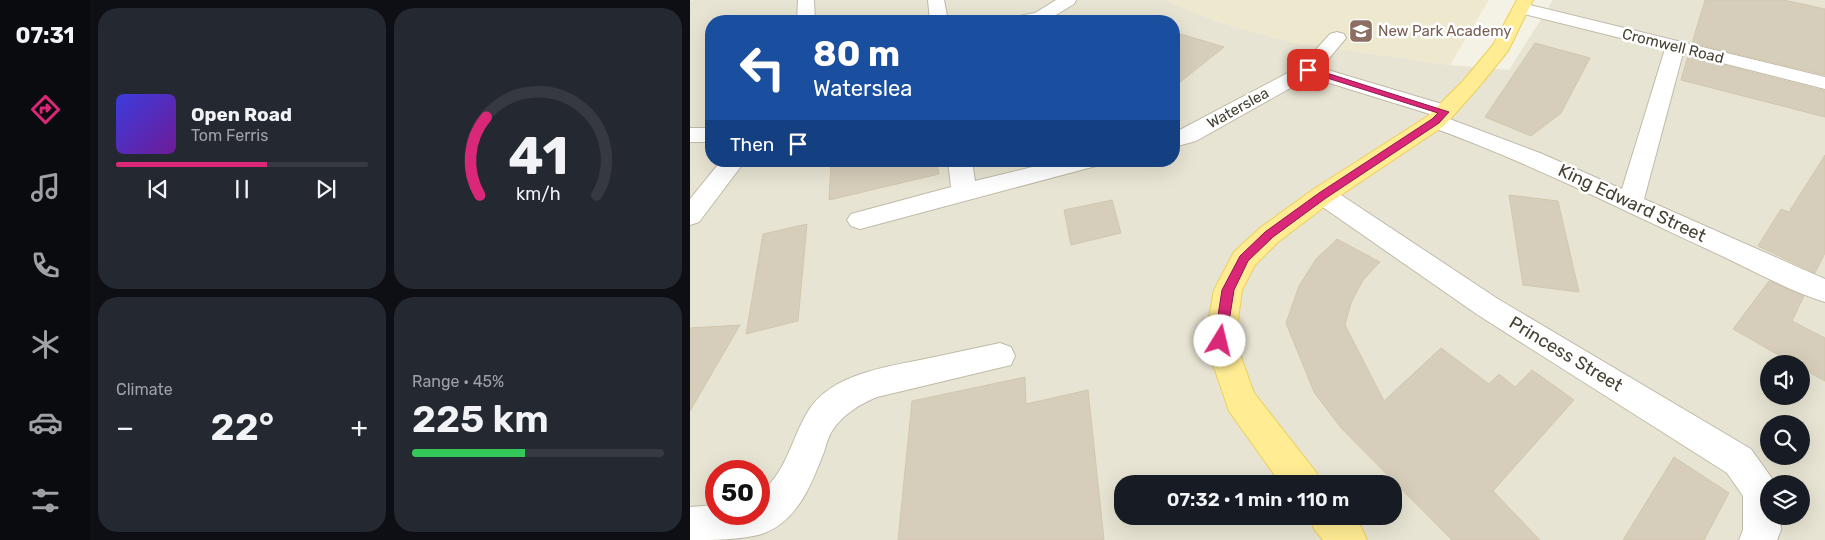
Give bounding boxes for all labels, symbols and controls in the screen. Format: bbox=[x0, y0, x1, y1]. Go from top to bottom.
school or university icon: New Park Academy bbox=[1348, 18, 1374, 44]
text: 07:31 bbox=[15, 22, 75, 49]
place label: New Park Academy bbox=[1378, 22, 1512, 40]
street label: Cromwell Road bbox=[1620, 25, 1726, 67]
text: 80 m bbox=[813, 33, 900, 75]
icon: left bbox=[730, 35, 795, 100]
pin bbox=[1287, 49, 1329, 91]
icon: arrive bbox=[1294, 56, 1322, 84]
text: Waterslea bbox=[813, 75, 913, 102]
street label: Waterslea bbox=[1204, 84, 1272, 132]
icon: directions bbox=[28, 92, 63, 127]
text: Open Road bbox=[191, 103, 292, 126]
text: 41 bbox=[508, 125, 568, 187]
text: Tom Ferris bbox=[191, 126, 268, 145]
icon: arrive bbox=[784, 130, 812, 158]
text: Then bbox=[730, 133, 774, 156]
street label: King Edward Street bbox=[1555, 159, 1709, 247]
icon: music bbox=[28, 170, 63, 205]
icon: previous bbox=[144, 175, 172, 203]
icon: pause bbox=[228, 175, 256, 203]
icon: next bbox=[312, 175, 340, 203]
text: km/h bbox=[516, 183, 560, 204]
icon: phone bbox=[28, 248, 63, 283]
street label: Princess Street bbox=[1505, 311, 1627, 397]
position arrow bbox=[1193, 314, 1245, 366]
icon: climate bbox=[28, 327, 63, 362]
map controls bbox=[1760, 355, 1810, 525]
button: sound bbox=[1760, 355, 1810, 405]
text: Range · 45% bbox=[412, 372, 504, 391]
text: Climate bbox=[116, 380, 173, 399]
text: 225 km bbox=[412, 396, 549, 442]
text: 22° bbox=[211, 404, 274, 450]
icon: car bbox=[28, 405, 63, 440]
text: − bbox=[116, 411, 134, 444]
text: + bbox=[351, 411, 368, 444]
button: search bbox=[1760, 415, 1810, 465]
speed limit sign: 50 bbox=[705, 460, 770, 525]
button: layers bbox=[1760, 475, 1810, 525]
icon: filters bbox=[28, 483, 63, 518]
text: 07:32 · 1 min · 110 m bbox=[1167, 488, 1349, 511]

